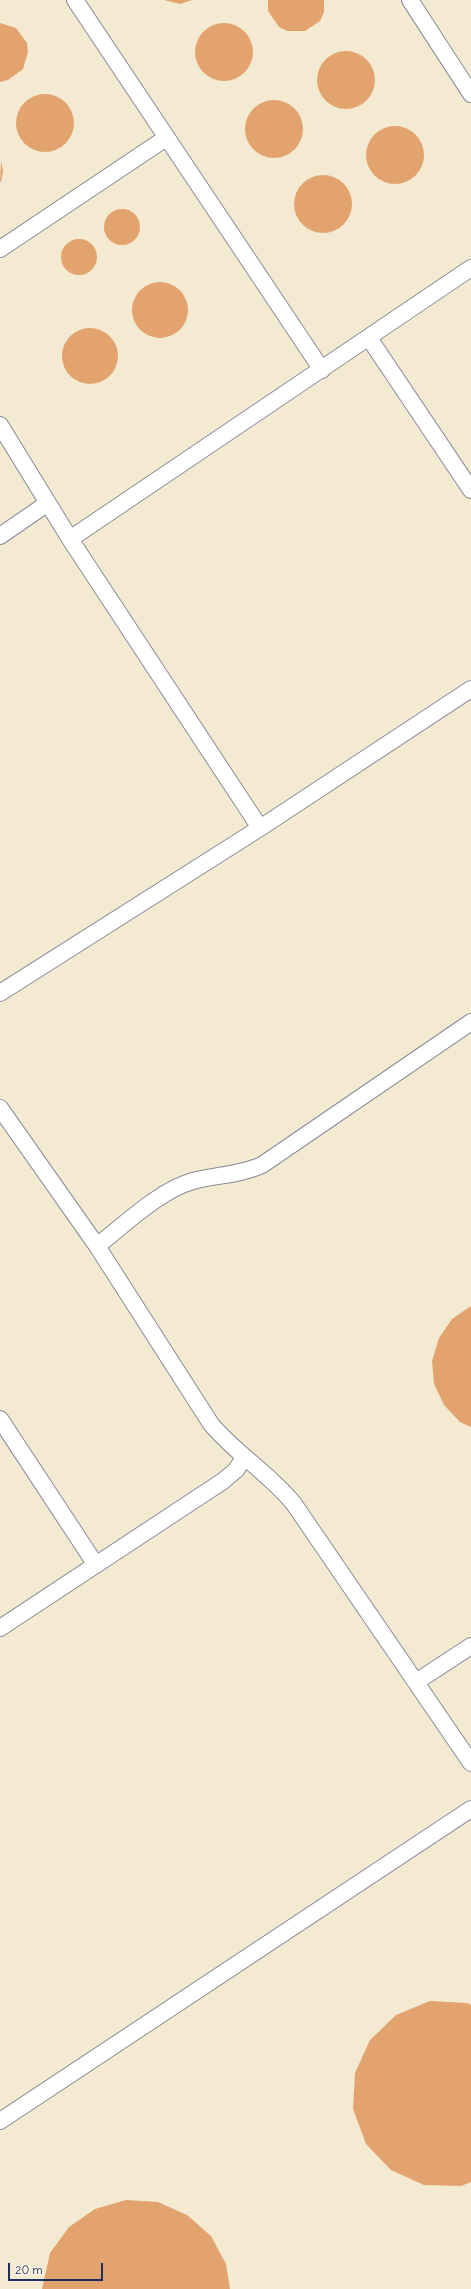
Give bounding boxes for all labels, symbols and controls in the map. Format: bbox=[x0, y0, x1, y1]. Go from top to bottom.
scale bar bbox=[10, 2255, 105, 2281]
text: 20 m bbox=[15, 2262, 43, 2277]

